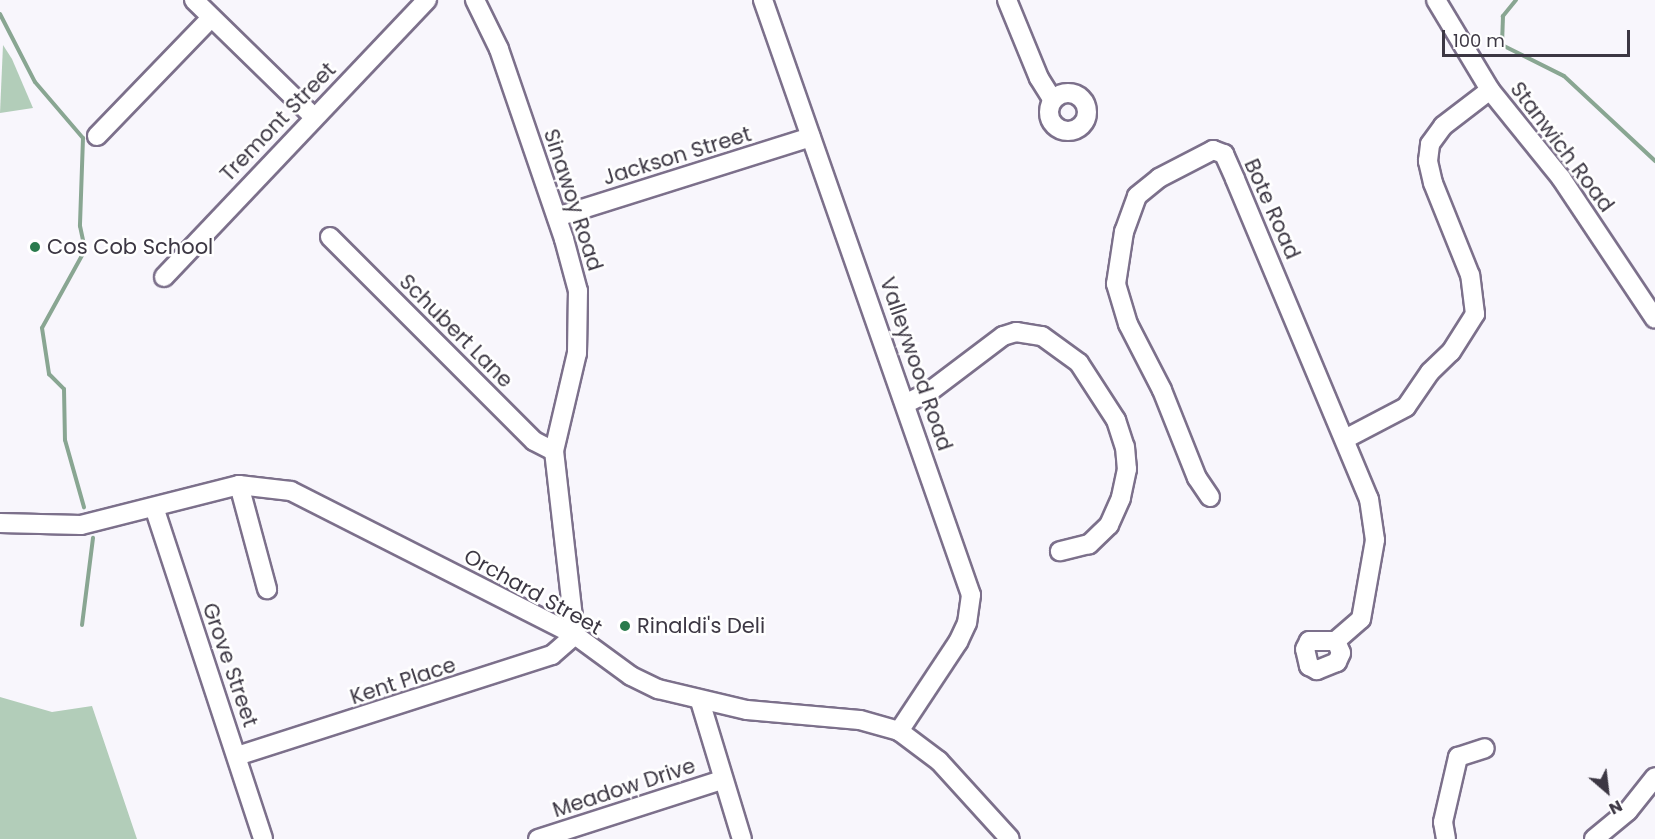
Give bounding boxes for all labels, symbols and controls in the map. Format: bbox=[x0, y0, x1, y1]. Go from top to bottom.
scale bar bbox=[1445, 18, 1632, 56]
text: 100 m bbox=[1453, 28, 1505, 53]
street label: Tremont Street bbox=[215, 57, 341, 187]
street label: Stanwich Road bbox=[1505, 77, 1619, 217]
street label: Jackson Street bbox=[600, 121, 754, 191]
street label: Sinawoy Road bbox=[538, 126, 608, 274]
street label: Bote Road bbox=[1239, 155, 1305, 263]
place label: Cos Cob School bbox=[47, 234, 213, 260]
marker: Cos Cob School bbox=[28, 240, 42, 254]
street label: Schubert Lane bbox=[394, 269, 518, 393]
street label: Valleywood Road bbox=[874, 274, 958, 454]
street label: Orchard Street bbox=[460, 544, 606, 640]
street label: Grove Street bbox=[197, 600, 263, 730]
place label: Rinaldi's Deli bbox=[637, 613, 765, 639]
marker: Rinaldi's Deli bbox=[618, 619, 632, 633]
street label: Kent Place bbox=[347, 652, 459, 710]
street label: Meadow Drive bbox=[550, 753, 698, 823]
north arrow bbox=[1577, 761, 1637, 821]
text: N bbox=[1605, 794, 1626, 820]

